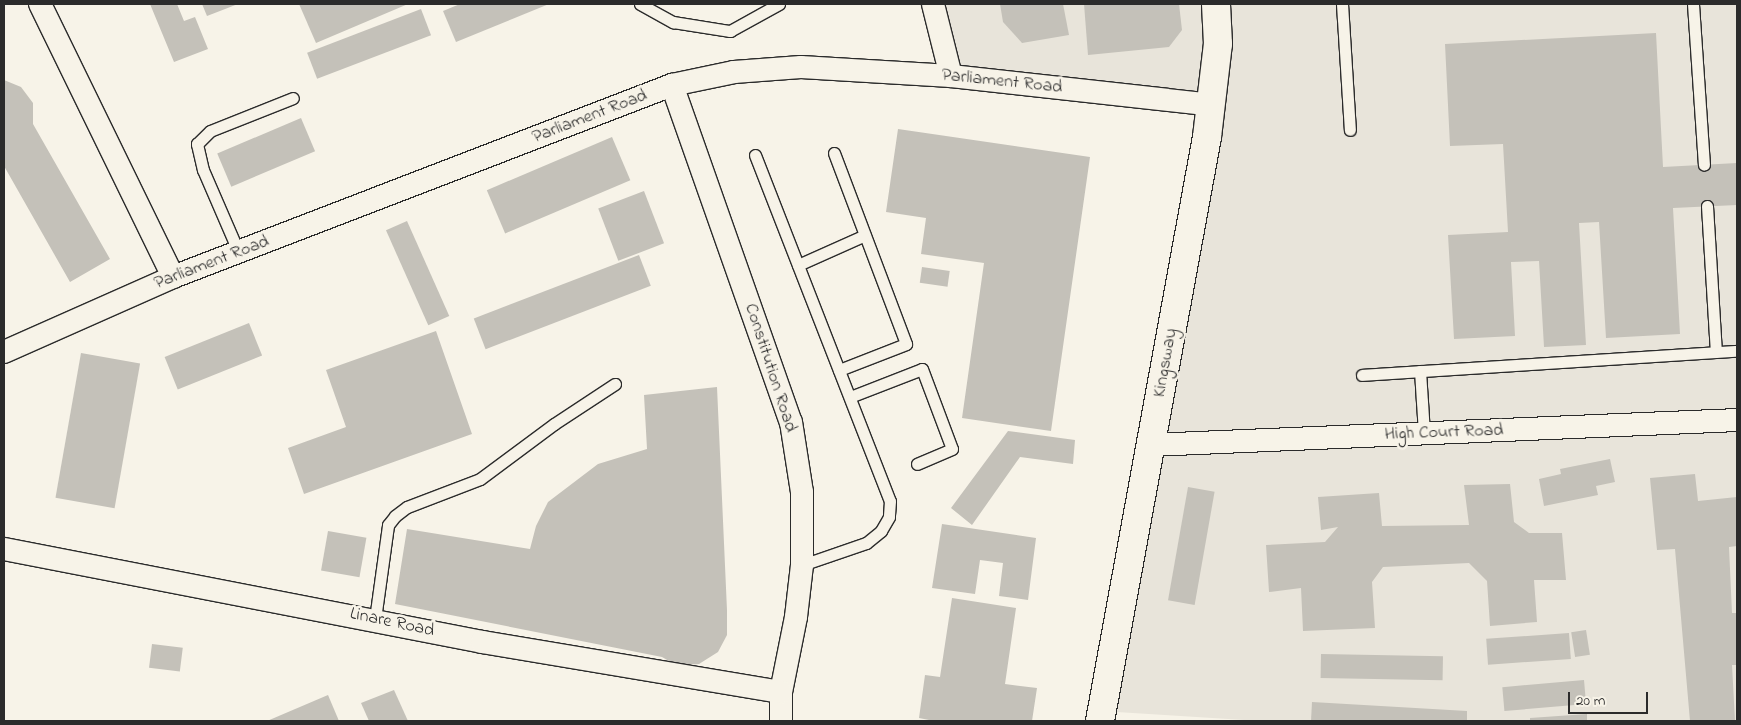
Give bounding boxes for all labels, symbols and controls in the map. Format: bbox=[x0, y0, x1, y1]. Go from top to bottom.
street label: Parliament Road bbox=[941, 65, 1063, 99]
street label: Parliament Road bbox=[530, 85, 650, 149]
street label: Parliament Road bbox=[152, 231, 272, 295]
street label: Constitution Road bbox=[739, 301, 801, 435]
street label: Kingsway bbox=[1149, 327, 1183, 399]
street label: High Court Road bbox=[1384, 420, 1504, 446]
street label: Linare Road bbox=[348, 604, 436, 642]
scale bar bbox=[1571, 682, 1651, 714]
text: 20 m bbox=[1576, 690, 1605, 712]

